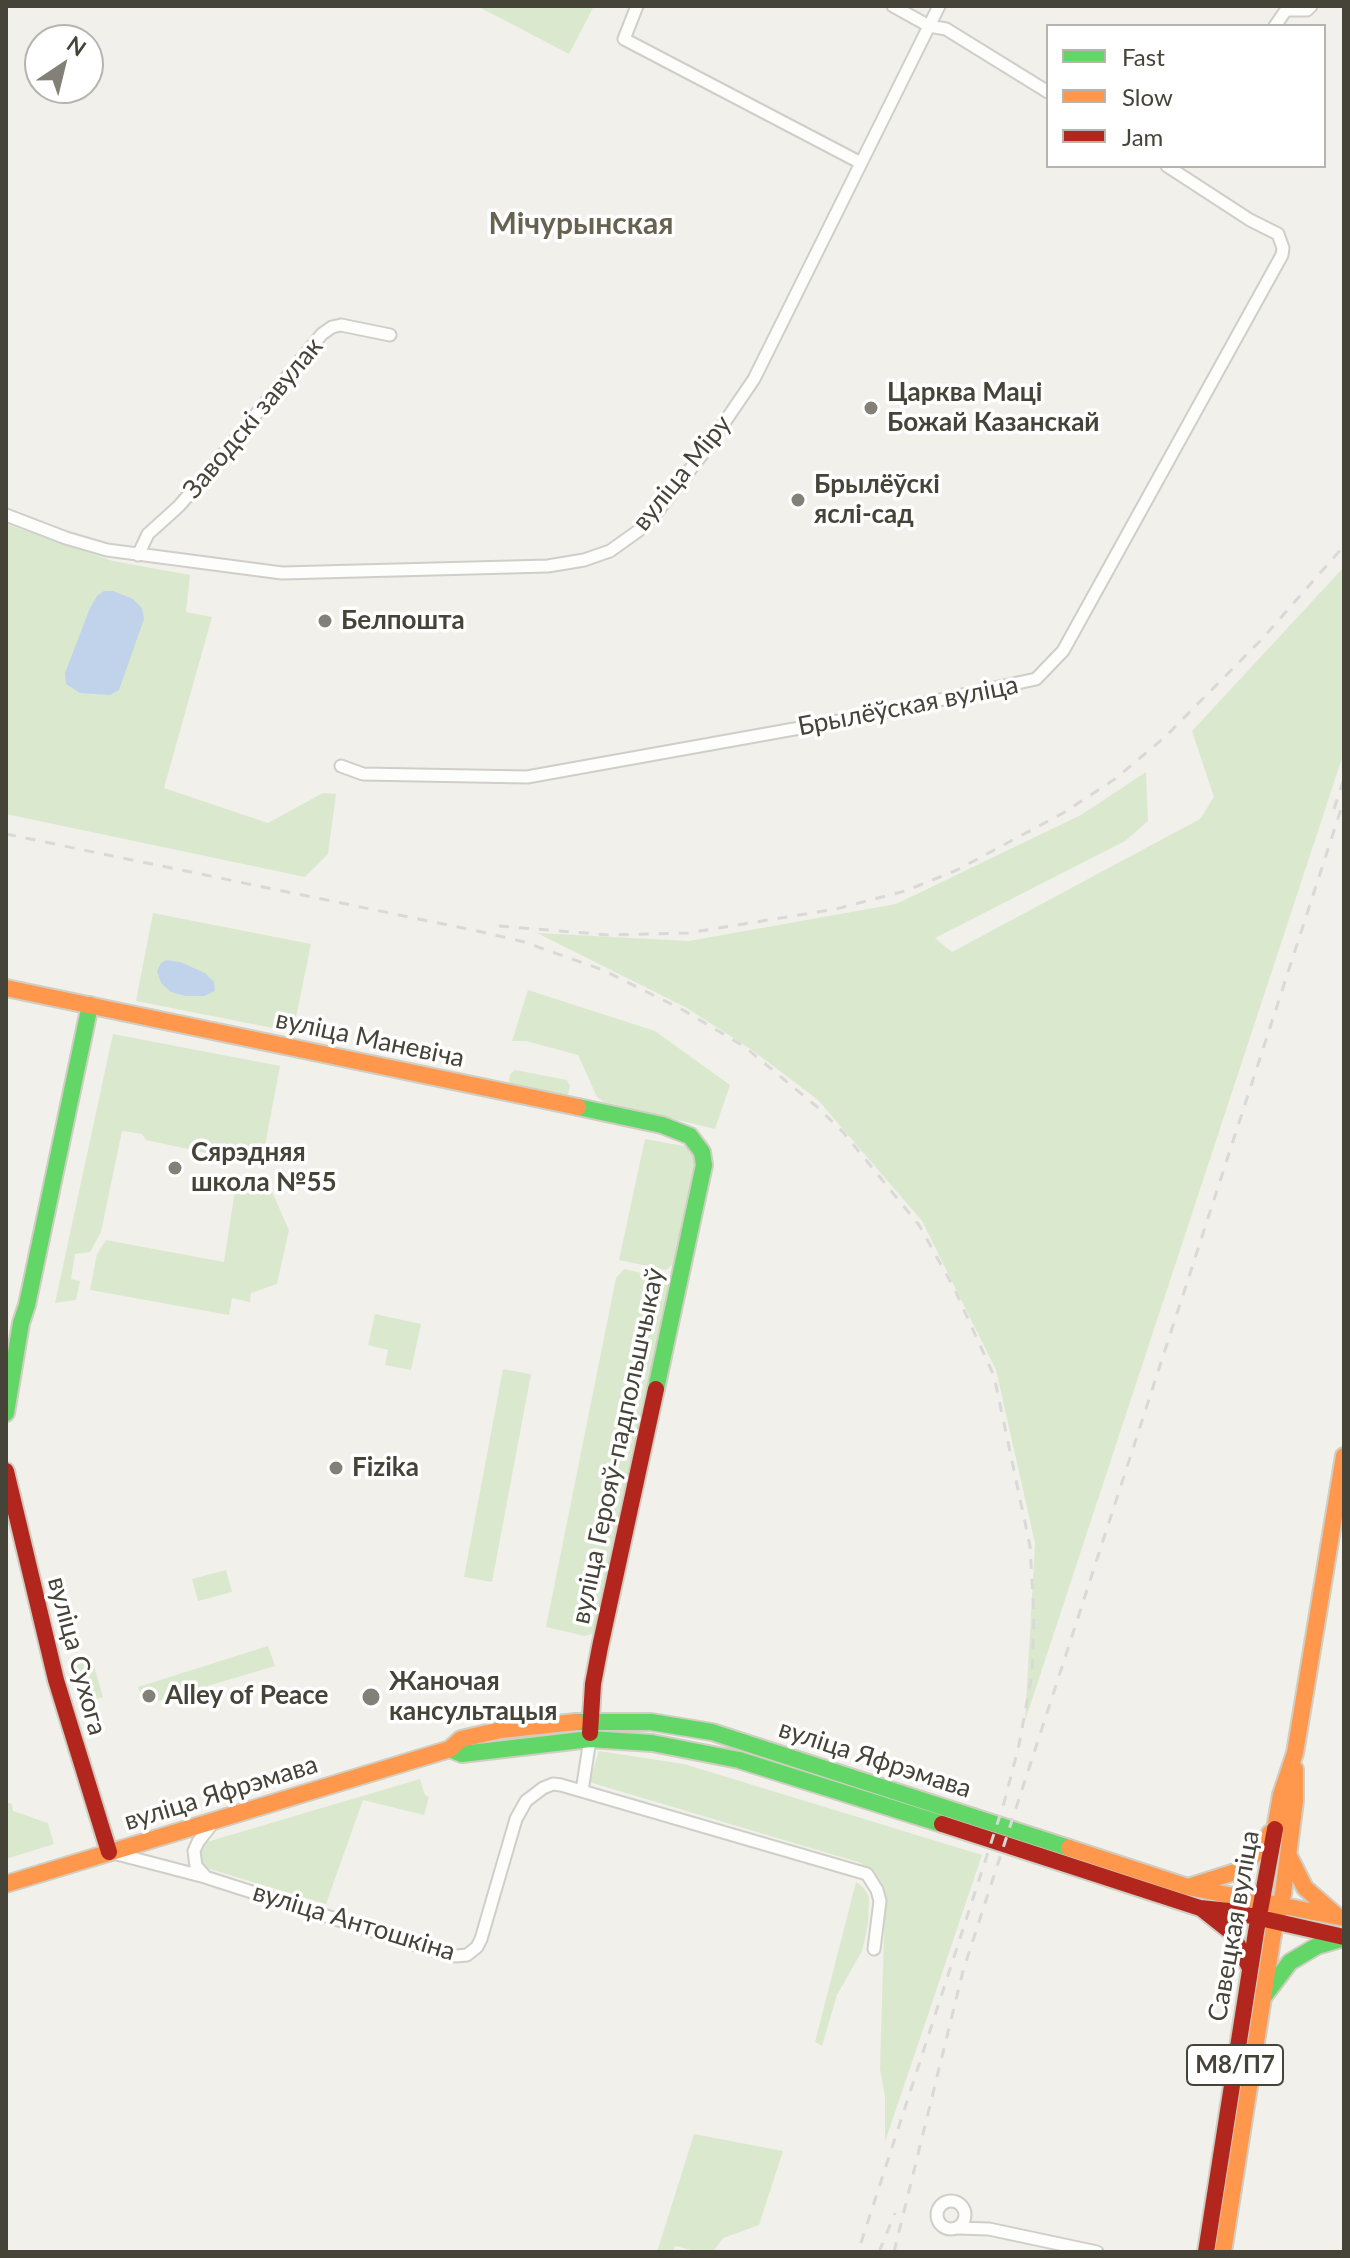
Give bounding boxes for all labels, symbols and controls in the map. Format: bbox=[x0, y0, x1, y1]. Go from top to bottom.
north arrow bbox=[24, 24, 104, 104]
legend bbox=[1046, 24, 1326, 168]
text: N bbox=[62, 30, 92, 61]
text: Fast bbox=[1122, 42, 1165, 71]
text: Slow bbox=[1122, 82, 1173, 111]
text: Jam bbox=[1122, 122, 1163, 151]
district label: Мічурынская bbox=[489, 206, 673, 242]
street label: Заводскі завулак bbox=[177, 331, 329, 505]
place label: Царква Маці Божай Казанскай bbox=[887, 377, 1099, 438]
marker: Царква Маці Божай Казанскай bbox=[862, 399, 880, 417]
street label: вуліца Міру bbox=[626, 409, 738, 537]
place label: Брылёўскі яслі-сад bbox=[814, 469, 940, 530]
marker: Брылёўскі яслі-сад bbox=[789, 491, 807, 509]
place label: Белпошта bbox=[341, 605, 465, 637]
marker: Белпошта bbox=[316, 612, 334, 630]
street label: Брылёўская вуліца bbox=[795, 669, 1021, 743]
street label: вуліца Маневіча bbox=[273, 1004, 467, 1074]
place label: Сярэдняя школа №55 bbox=[191, 1137, 337, 1198]
marker: Сярэдняя школа №55 bbox=[166, 1159, 184, 1177]
street label: вуліца Герояў-падпольшчыкаў bbox=[565, 1265, 671, 1627]
place label: Fizika bbox=[352, 1452, 419, 1484]
marker: Fizika bbox=[327, 1459, 345, 1477]
street label: вуліца Сухога bbox=[41, 1574, 113, 1738]
place label: Жаночая кансультацыя bbox=[389, 1666, 558, 1728]
place label: Alley of Peace bbox=[165, 1680, 328, 1712]
marker: Жаночая кансультацыя bbox=[360, 1686, 382, 1708]
marker: Alley of Peace bbox=[140, 1687, 158, 1705]
street label: вуліца Яфрэмава bbox=[775, 1713, 975, 1805]
street label: вуліца Яфрэмава bbox=[120, 1749, 322, 1837]
street label: Савецкая вуліца bbox=[1202, 1828, 1266, 2024]
street label: вуліца Антошкіна bbox=[249, 1876, 459, 1968]
road number: М8/П7 bbox=[1187, 2045, 1283, 2085]

